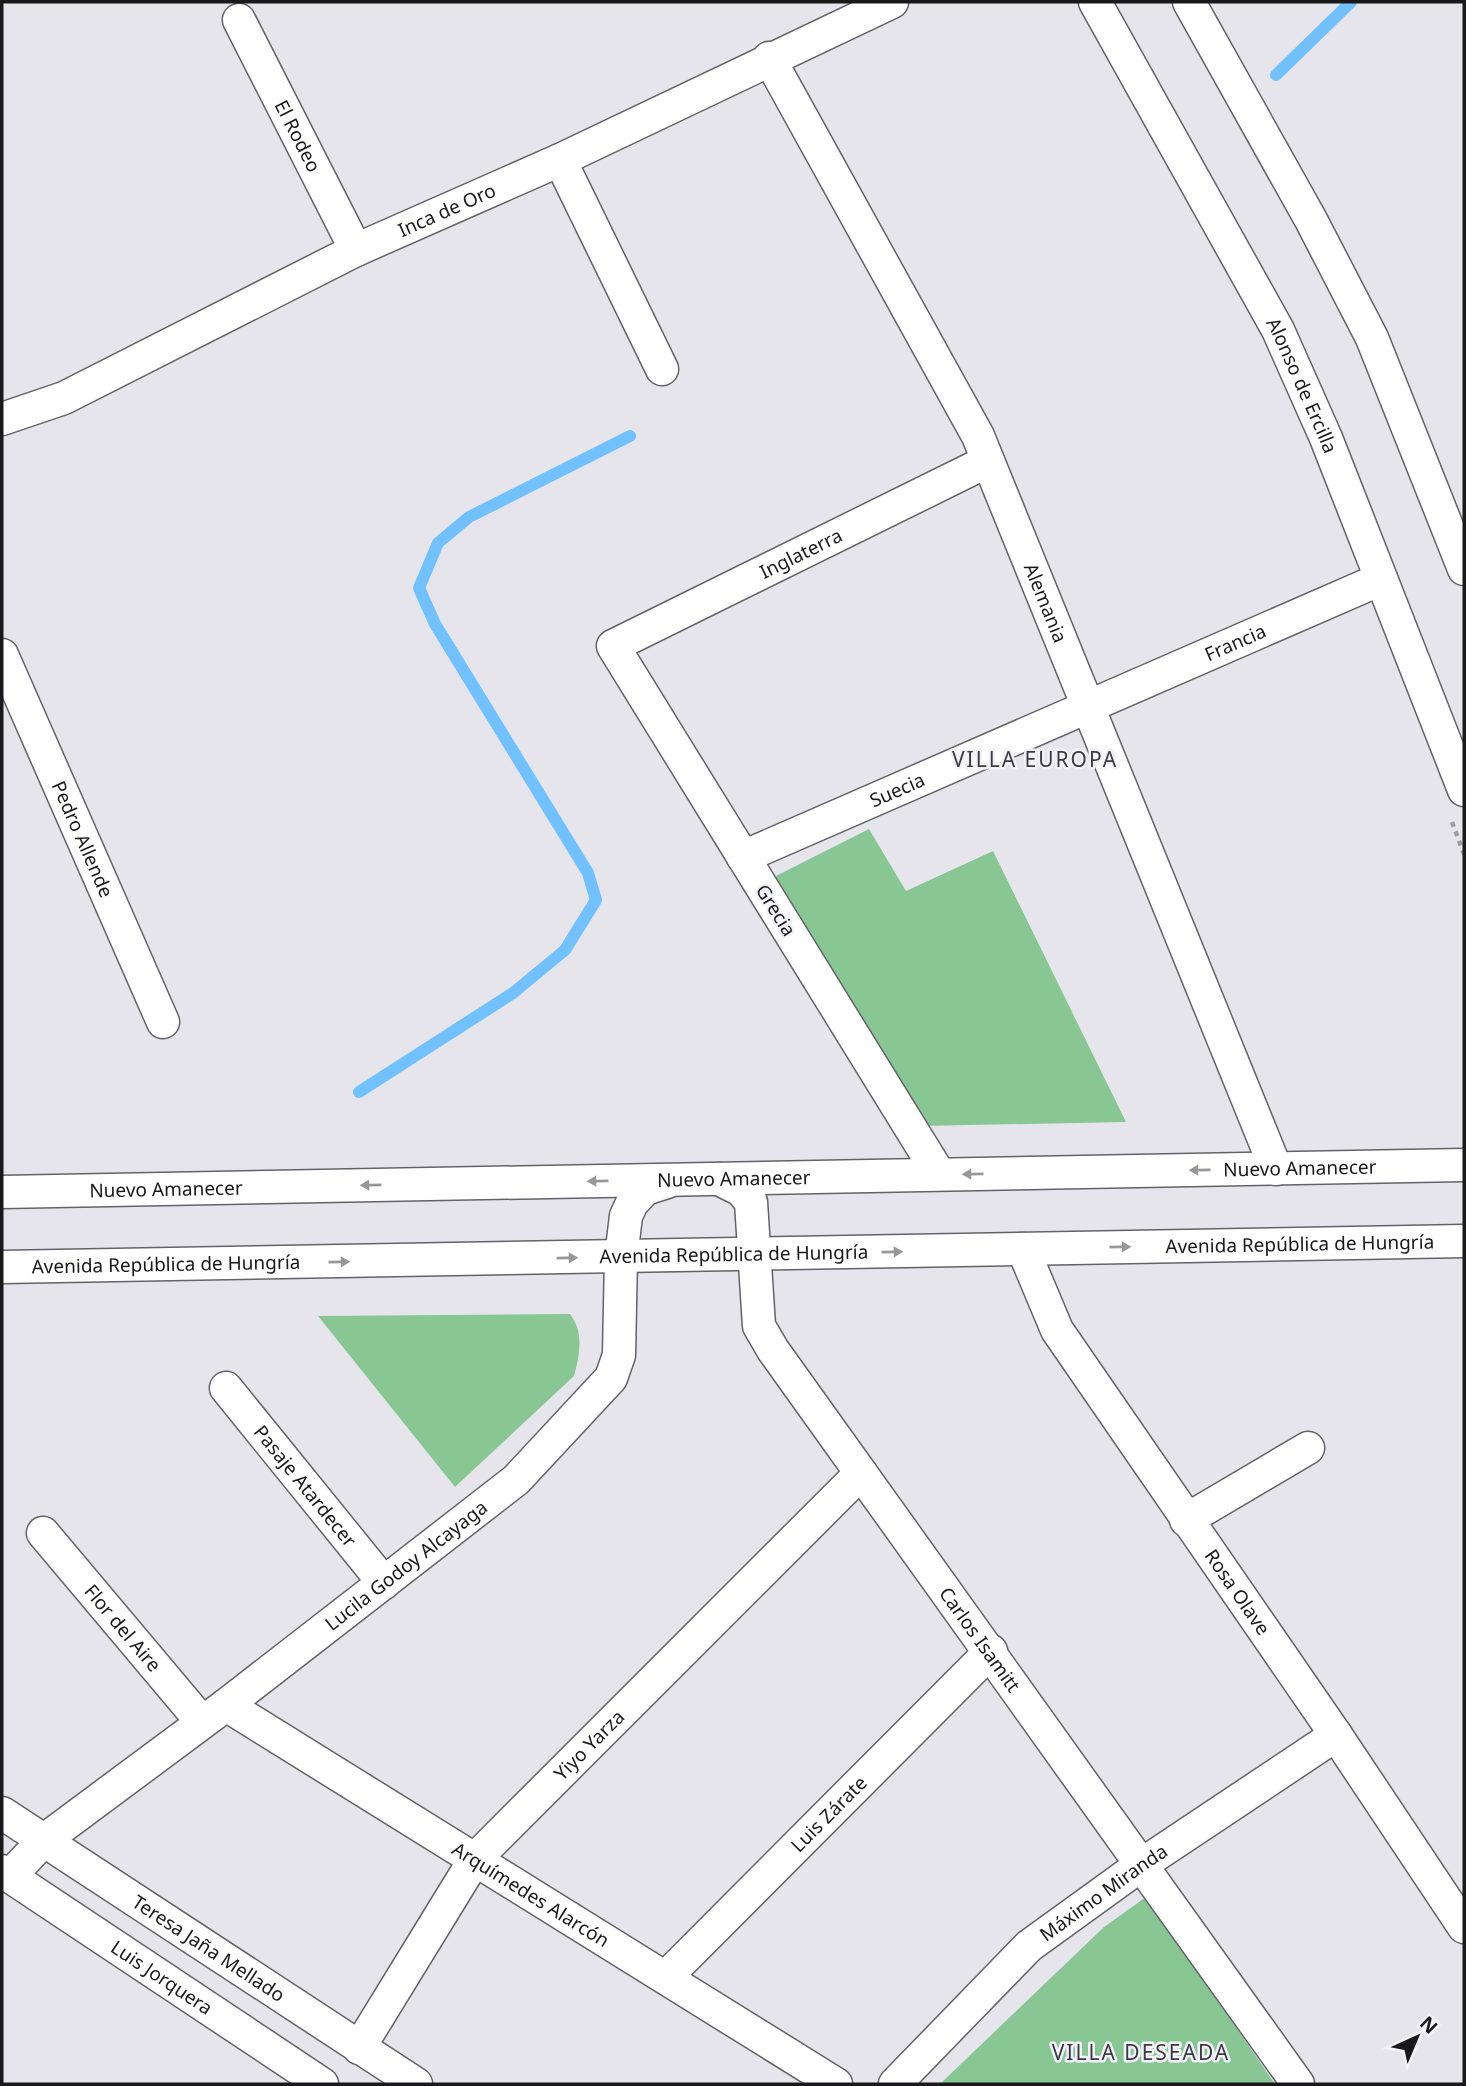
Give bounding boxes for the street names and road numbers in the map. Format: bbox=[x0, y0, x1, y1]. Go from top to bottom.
street label: El Rodeo bbox=[269, 95, 327, 176]
street label: Inca de Oro bbox=[394, 177, 500, 243]
street label: Alonso de Ercilla bbox=[1261, 313, 1344, 457]
street label: Inglaterra bbox=[755, 522, 847, 585]
street label: Alemania bbox=[1018, 559, 1074, 646]
street label: Francia bbox=[1201, 618, 1270, 667]
street label: Suecia bbox=[865, 766, 929, 813]
street label: Pedro Allende bbox=[46, 777, 120, 901]
street label: Grecia bbox=[750, 879, 802, 941]
street label: Nuevo Amanecer bbox=[1223, 1154, 1377, 1182]
street label: Nuevo Amanecer bbox=[657, 1164, 811, 1193]
street label: Nuevo Amanecer bbox=[89, 1175, 243, 1203]
street label: Avenida República de Hungría bbox=[1165, 1229, 1434, 1259]
street label: Avenida República de Hungría bbox=[599, 1239, 869, 1269]
street label: Avenida República de Hungría bbox=[31, 1249, 301, 1279]
street label: Pasaje Atardecer bbox=[248, 1420, 363, 1552]
street label: Lucila Godoy Alcayaga bbox=[320, 1494, 493, 1636]
street label: Rosa Olave bbox=[1199, 1544, 1276, 1640]
street label: Flor del Aire bbox=[79, 1579, 167, 1677]
street label: Carlos Isamitt bbox=[933, 1581, 1027, 1697]
street label: Yiyo Yarza bbox=[548, 1704, 630, 1786]
street label: Luis Zárate bbox=[785, 1770, 872, 1858]
street label: Arquímedes Alarcón bbox=[447, 1836, 614, 1953]
street label: Máximo Miranda bbox=[1034, 1838, 1172, 1947]
street label: Teresa Jaña Mellado bbox=[127, 1889, 290, 2008]
street label: Luis Jorquera bbox=[106, 1934, 218, 2021]

